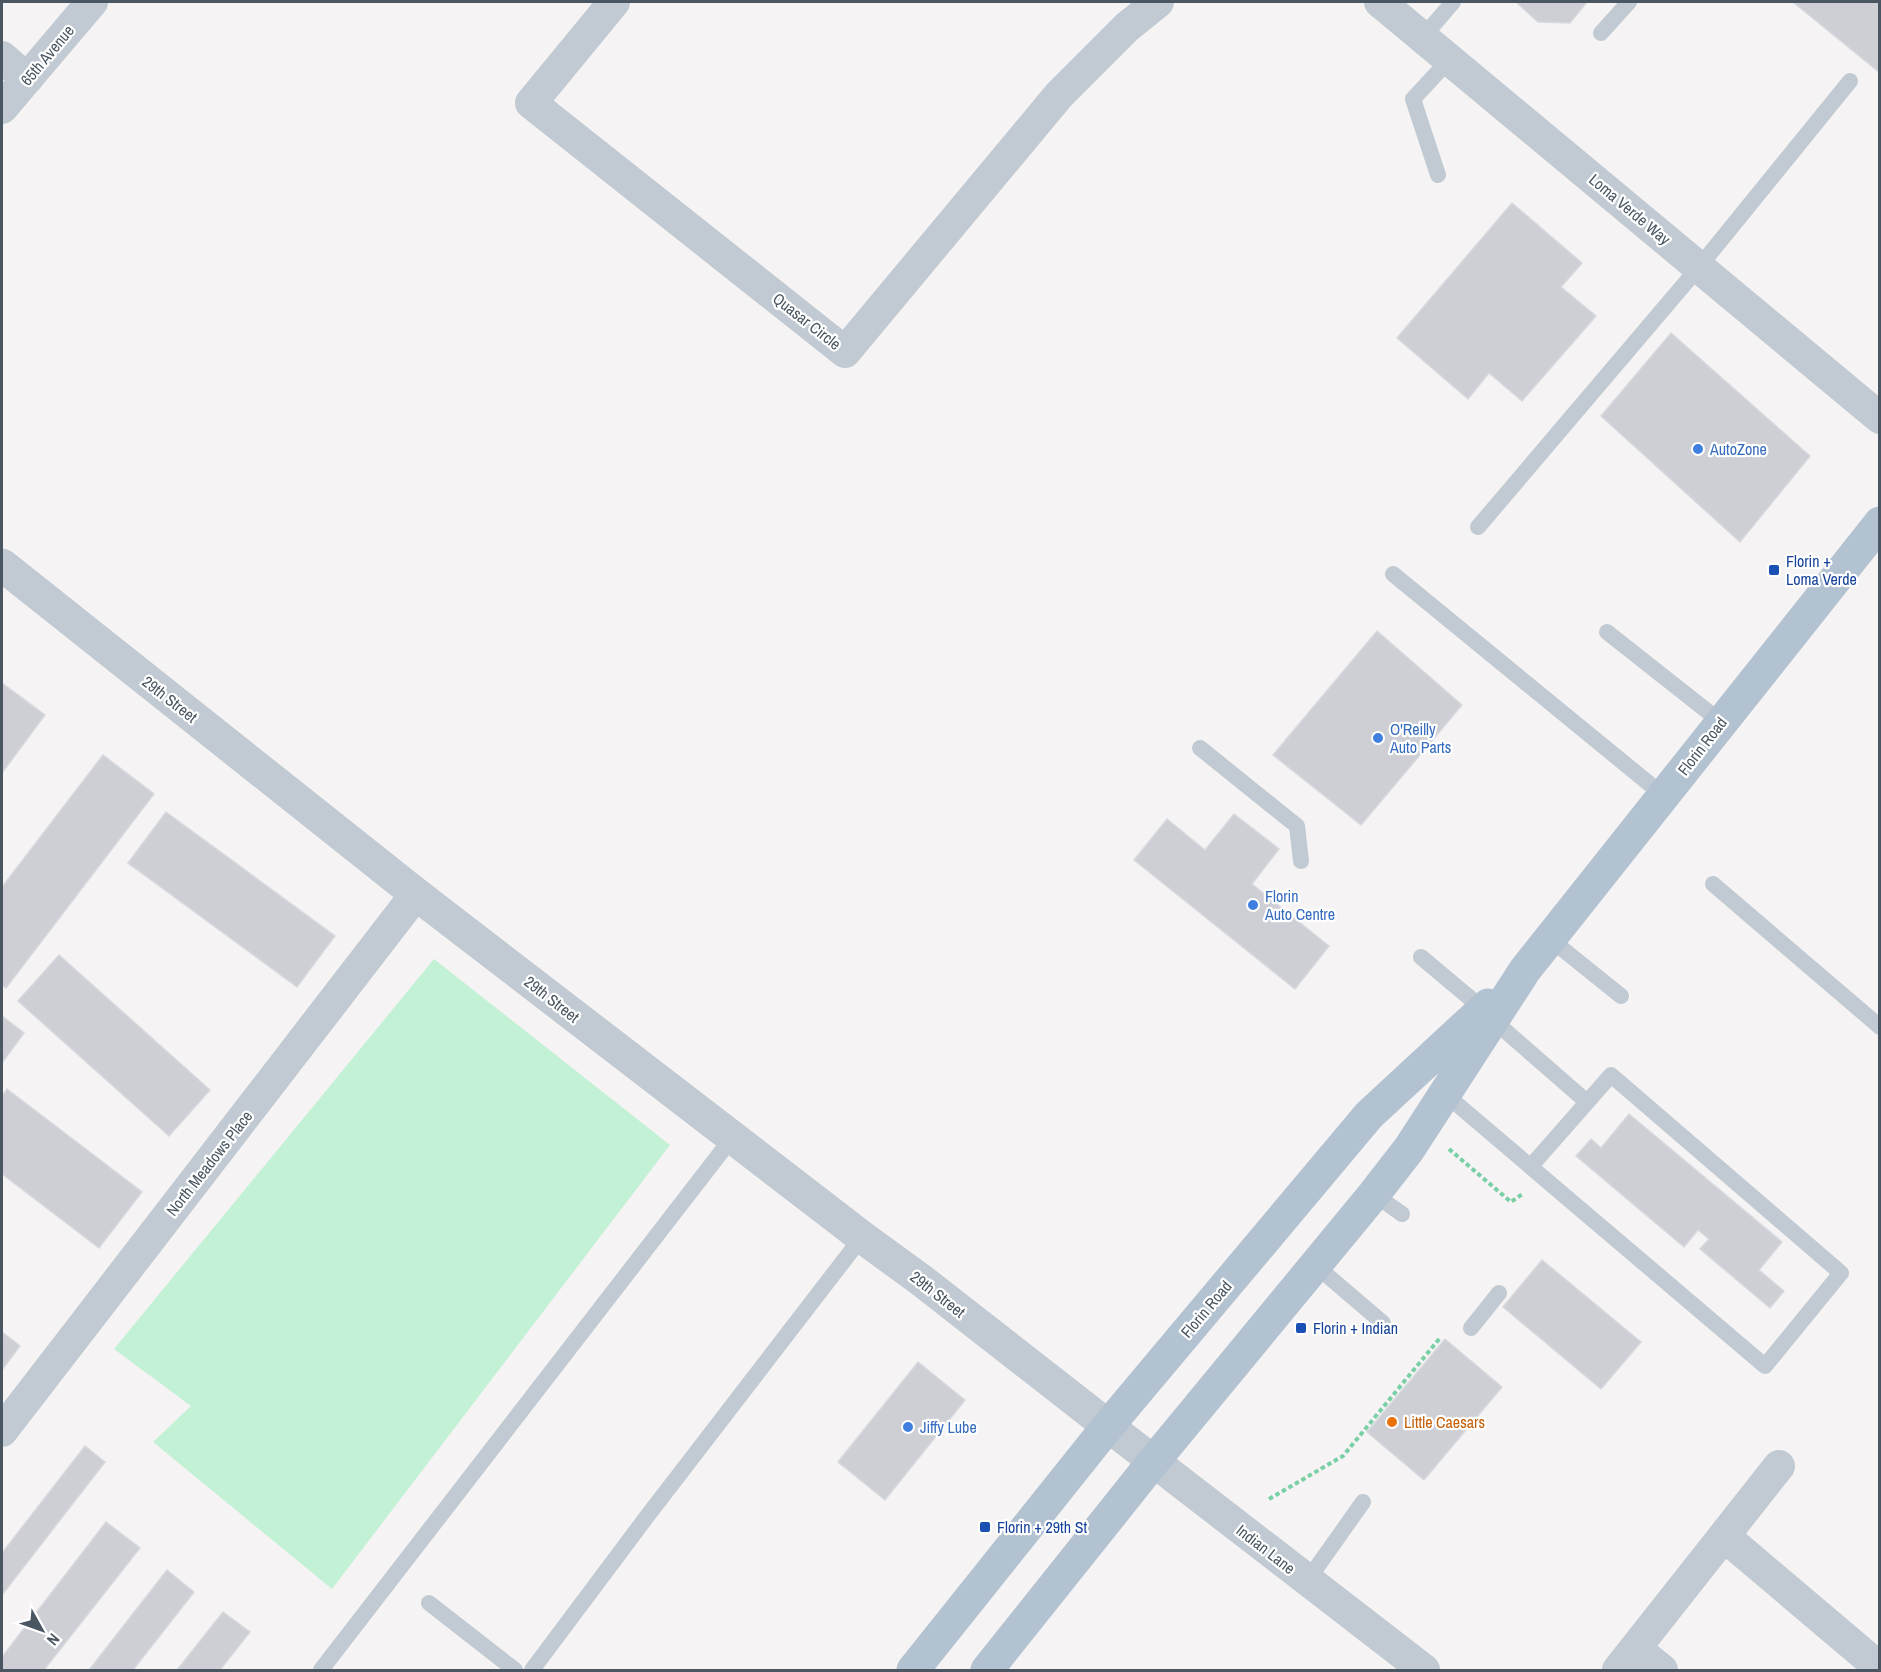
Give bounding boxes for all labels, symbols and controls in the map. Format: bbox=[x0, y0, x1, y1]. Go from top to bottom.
street label: 65th Avenue bbox=[15, 20, 79, 90]
street label: Loma Verde Way bbox=[1585, 168, 1676, 250]
street label: Quasar Circle bbox=[768, 287, 846, 355]
place label: AutoZone bbox=[1709, 438, 1767, 460]
marker: AutoZone bbox=[1691, 442, 1705, 456]
place label: Florin + Loma Verde bbox=[1786, 550, 1857, 590]
marker: Florin + Loma Verde bbox=[1767, 563, 1781, 577]
street label: 29th Street bbox=[138, 671, 202, 728]
street label: Florin Road bbox=[1672, 712, 1732, 780]
place label: O'Reilly Auto Parts bbox=[1389, 718, 1451, 758]
marker: O'Reilly Auto Parts bbox=[1371, 731, 1385, 745]
place label: Florin Auto Centre bbox=[1264, 885, 1335, 925]
marker: Florin Auto Centre bbox=[1246, 898, 1260, 912]
street label: 29th Street bbox=[520, 971, 584, 1028]
street label: North Meadows Place bbox=[161, 1106, 257, 1220]
street label: 29th Street bbox=[906, 1266, 970, 1323]
street label: Florin Road bbox=[1176, 1276, 1236, 1342]
place label: Florin + Indian bbox=[1313, 1317, 1398, 1339]
marker: Florin + Indian bbox=[1294, 1321, 1308, 1335]
place label: Little Caesars bbox=[1404, 1411, 1485, 1433]
marker: Little Caesars bbox=[1385, 1415, 1399, 1429]
place label: Jiffy Lube bbox=[920, 1416, 977, 1438]
marker: Jiffy Lube bbox=[901, 1420, 915, 1434]
place label: Florin + 29th St bbox=[997, 1516, 1087, 1538]
street label: Indian Lane bbox=[1232, 1519, 1300, 1579]
marker: Florin + 29th St bbox=[978, 1520, 992, 1534]
north arrow bbox=[12, 1600, 72, 1660]
text: N bbox=[42, 1629, 65, 1650]

